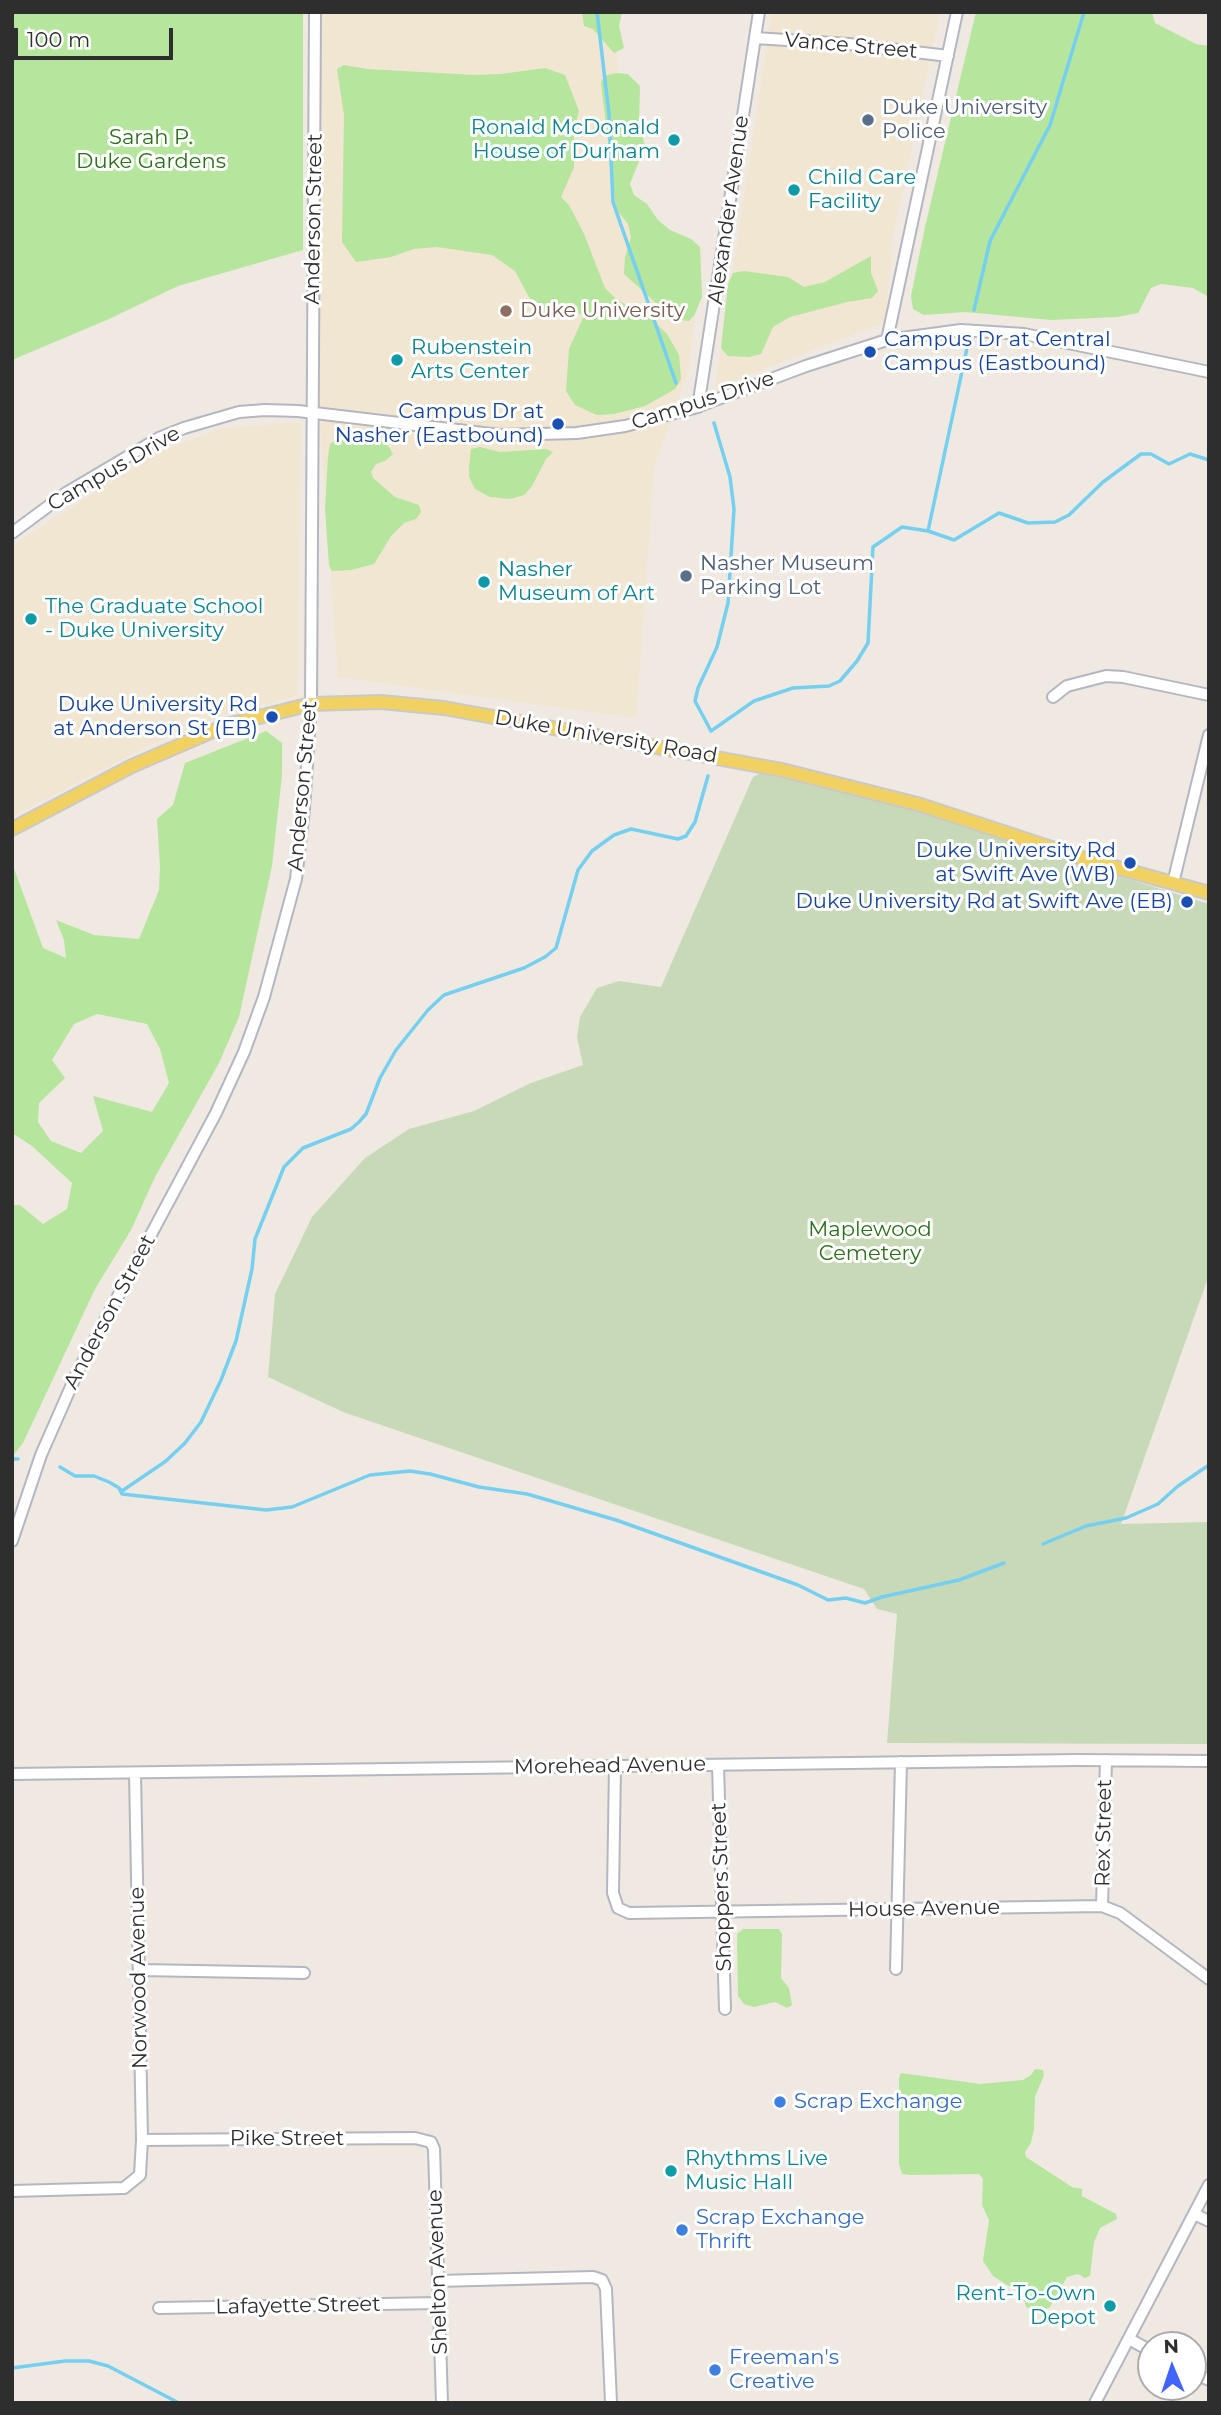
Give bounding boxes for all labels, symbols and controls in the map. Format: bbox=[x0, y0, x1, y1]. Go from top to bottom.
scale bar bbox=[18, 14, 177, 58]
text: 100 m bbox=[27, 27, 90, 52]
street label: Vance Street bbox=[783, 28, 919, 64]
place label: Duke University Police bbox=[882, 95, 1047, 145]
marker: Duke University Police bbox=[860, 112, 876, 128]
street label: Alexander Avenue bbox=[703, 114, 755, 306]
place label: Ronald McDonald House of Durham bbox=[471, 115, 660, 165]
park label: Sarah P. Duke Gardens bbox=[76, 125, 226, 175]
marker: Ronald McDonald House of Durham bbox=[666, 132, 682, 148]
street label: Anderson Street bbox=[300, 133, 328, 305]
place label: Child Care Facility bbox=[808, 165, 916, 215]
marker: Child Care Facility bbox=[786, 182, 802, 198]
place label: Duke University bbox=[520, 298, 685, 324]
marker: Duke University bbox=[498, 303, 514, 319]
place label: Campus Dr at Central Campus (Eastbound) bbox=[884, 327, 1111, 377]
place label: Rubenstein Arts Center bbox=[411, 335, 532, 385]
marker: Campus Dr at Central Campus (Eastbound) bbox=[862, 344, 878, 360]
marker: Rubenstein Arts Center bbox=[389, 352, 405, 368]
street label: Campus Drive bbox=[628, 366, 778, 436]
place label: Campus Dr at Nasher (Eastbound) bbox=[335, 399, 544, 449]
marker: Campus Dr at Nasher (Eastbound) bbox=[550, 416, 566, 432]
street label: Campus Drive bbox=[43, 421, 185, 517]
place label: Nasher Museum Parking Lot bbox=[700, 551, 874, 601]
place label: Nasher Museum of Art bbox=[498, 557, 655, 607]
marker: Nasher Museum Parking Lot bbox=[678, 568, 694, 584]
marker: Nasher Museum of Art bbox=[476, 574, 492, 590]
place label: The Graduate School - Duke University bbox=[45, 594, 263, 644]
marker: The Graduate School - Duke University bbox=[23, 611, 39, 627]
place label: Duke University Rd at Anderson St (EB) bbox=[53, 692, 258, 742]
street label: Anderson Street bbox=[283, 700, 323, 872]
street label: Duke University Road bbox=[493, 705, 719, 769]
marker: Duke University Rd at Anderson St (EB) bbox=[264, 709, 280, 725]
place label: Duke University Rd at Swift Ave (WB) bbox=[916, 838, 1116, 888]
marker: Duke University Rd at Swift Ave (WB) bbox=[1122, 855, 1138, 871]
place label: Duke University Rd at Swift Ave (EB) bbox=[795, 889, 1173, 915]
marker: Duke University Rd at Swift Ave (EB) bbox=[1179, 894, 1195, 910]
park label: Maplewood Cemetery bbox=[808, 1217, 932, 1267]
street label: Anderson Street bbox=[59, 1231, 161, 1393]
street label: Morehead Avenue bbox=[514, 1752, 706, 1780]
street label: Rex Street bbox=[1090, 1779, 1118, 1887]
street label: Shoppers Street bbox=[706, 1802, 738, 1972]
street label: Norwood Avenue bbox=[125, 1887, 153, 2069]
street label: House Avenue bbox=[848, 1895, 1000, 1923]
place label: Scrap Exchange bbox=[794, 2089, 963, 2115]
marker: Scrap Exchange bbox=[772, 2094, 788, 2110]
street label: Pike Street bbox=[230, 2126, 344, 2152]
place label: Rhythms Live Music Hall bbox=[685, 2146, 828, 2196]
marker: Rhythms Live Music Hall bbox=[663, 2163, 679, 2179]
street label: Shelton Avenue bbox=[423, 2189, 453, 2355]
place label: Scrap Exchange Thrift bbox=[696, 2205, 865, 2255]
marker: Scrap Exchange Thrift bbox=[674, 2222, 690, 2238]
place label: Rent-To-Own Depot bbox=[956, 2281, 1096, 2331]
street label: Lafayette Street bbox=[215, 2292, 381, 2320]
marker: Rent-To-Own Depot bbox=[1102, 2298, 1118, 2314]
north arrow bbox=[1137, 2331, 1207, 2401]
text: N bbox=[1163, 2335, 1179, 2358]
place label: Freeman's Creative bbox=[729, 2345, 839, 2395]
marker: Freeman's Creative bbox=[707, 2362, 723, 2378]

